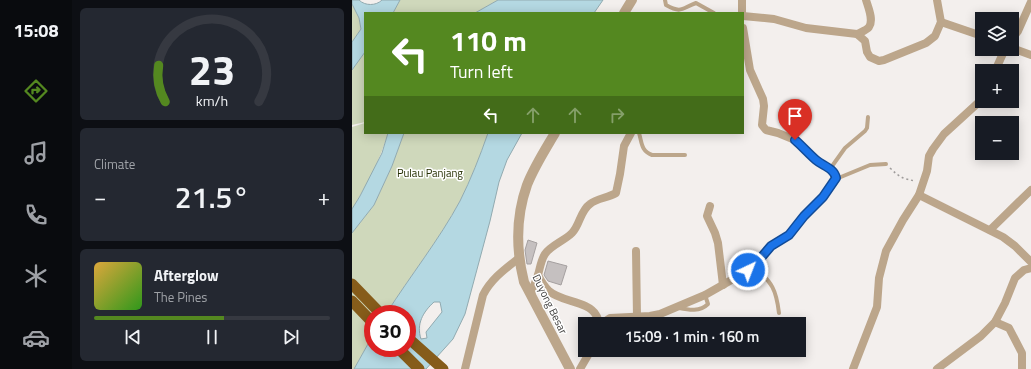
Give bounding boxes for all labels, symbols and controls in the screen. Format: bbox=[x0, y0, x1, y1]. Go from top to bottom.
map controls bbox=[975, 12, 1019, 160]
button: layers bbox=[975, 12, 1019, 56]
text: 15:08 bbox=[14, 17, 58, 44]
text: 110 m bbox=[450, 19, 527, 62]
icon: left bbox=[384, 28, 436, 80]
text: 23 bbox=[189, 38, 235, 101]
text: Turn left bbox=[450, 58, 513, 85]
button: + bbox=[975, 64, 1019, 108]
icon: directions bbox=[22, 77, 50, 105]
text: km/h bbox=[196, 90, 228, 112]
pin bbox=[778, 99, 812, 140]
icon: left bbox=[480, 104, 502, 126]
icon: ahead bbox=[522, 104, 544, 126]
icon: ahead bbox=[564, 104, 586, 126]
icon: right bbox=[606, 104, 628, 126]
icon: arrive bbox=[784, 105, 806, 127]
button: − bbox=[975, 116, 1019, 160]
icon: music bbox=[22, 139, 50, 167]
text: Climate bbox=[94, 154, 135, 174]
park label: Pulau Panjang bbox=[397, 165, 463, 181]
text: 21.5° bbox=[175, 174, 249, 220]
text: − bbox=[94, 180, 106, 214]
text: + bbox=[318, 180, 330, 214]
icon: phone bbox=[22, 201, 50, 229]
position arrow bbox=[727, 249, 769, 291]
icon: climate bbox=[22, 262, 50, 290]
text: Afterglow bbox=[154, 264, 219, 287]
street label: Duyong Besar bbox=[529, 271, 571, 337]
text: The Pines bbox=[154, 287, 207, 307]
speed limit sign: 30 bbox=[364, 305, 416, 357]
icon: car bbox=[22, 324, 50, 352]
text: 15:09 · 1 min · 160 m bbox=[625, 325, 759, 348]
icon: previous bbox=[122, 326, 144, 348]
icon: pause bbox=[201, 326, 223, 348]
icon: next bbox=[280, 326, 302, 348]

